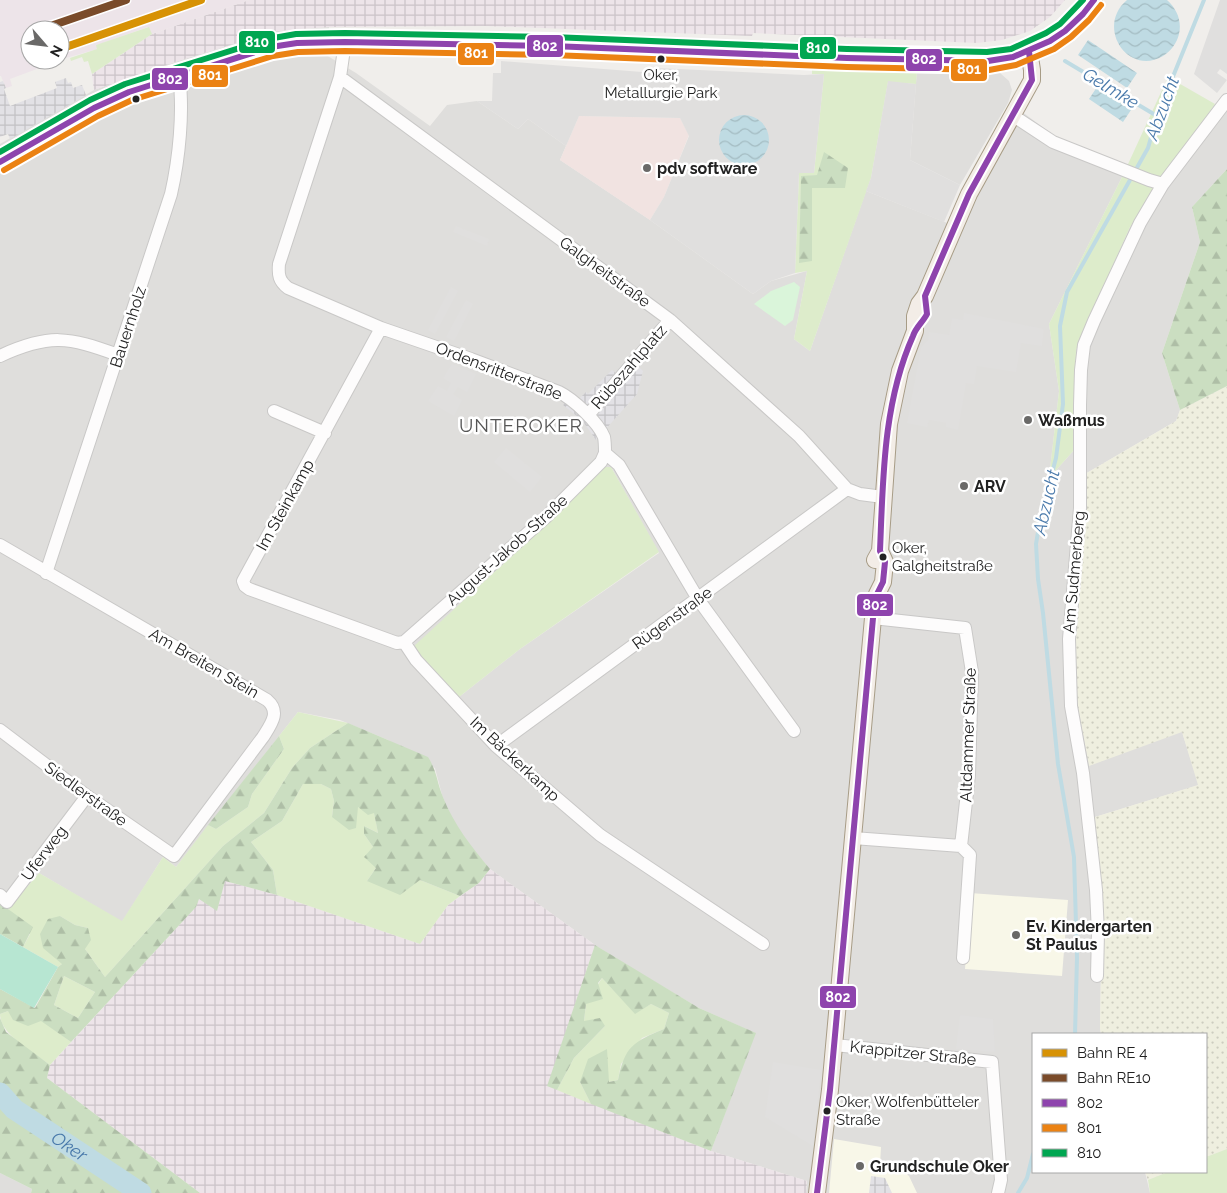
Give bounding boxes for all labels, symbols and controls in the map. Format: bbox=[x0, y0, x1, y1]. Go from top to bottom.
north arrow bbox=[20, 20, 70, 70]
line badge: 810 bbox=[238, 30, 276, 54]
text: 810 bbox=[245, 34, 269, 50]
line badge: 802 bbox=[526, 34, 564, 58]
line badge: 810 bbox=[799, 36, 837, 60]
text: 802 bbox=[533, 38, 558, 54]
text: 810 bbox=[806, 40, 830, 56]
line badge: 801 bbox=[457, 42, 495, 66]
text: N bbox=[47, 43, 66, 60]
text: 801 bbox=[464, 45, 488, 61]
line badge: 802 bbox=[905, 48, 943, 72]
text: 802 bbox=[912, 51, 937, 67]
marker: Oker, Metallurgie Park bbox=[656, 54, 666, 64]
line badge: 801 bbox=[950, 58, 988, 82]
text: 801 bbox=[957, 61, 981, 77]
water label: Gelmke bbox=[1079, 63, 1143, 113]
line badge: 801 bbox=[191, 64, 229, 88]
place label: Oker, Metallurgie Park bbox=[605, 66, 717, 102]
line badge: 802 bbox=[151, 67, 189, 91]
text: 801 bbox=[198, 67, 222, 83]
text: 802 bbox=[158, 71, 183, 87]
water label: Abzucht bbox=[1140, 73, 1183, 144]
unlabelled marker bbox=[131, 94, 141, 104]
place label: pdv software bbox=[657, 159, 758, 178]
marker: pdv software bbox=[641, 162, 653, 174]
street label: Galgheitstraße bbox=[556, 233, 654, 311]
street label: Bauernholz bbox=[106, 284, 150, 370]
street label: Rübezahlplatz bbox=[587, 321, 671, 413]
street label: Ordensritterstraße bbox=[433, 338, 565, 404]
place label: Waßmus bbox=[1038, 411, 1105, 430]
district label: UNTEROKER bbox=[459, 414, 583, 436]
marker: Waßmus bbox=[1022, 414, 1034, 426]
street label: Im Steinkamp bbox=[252, 456, 318, 554]
water label: Abzucht bbox=[1028, 467, 1064, 538]
place label: ARV bbox=[974, 477, 1006, 496]
marker: ARV bbox=[958, 480, 970, 492]
street label: August-Jakob-Straße bbox=[443, 491, 571, 609]
street label: Am Sudmerberg bbox=[1059, 510, 1089, 634]
place label: Oker, Galgheitstraße bbox=[892, 539, 993, 575]
marker: Oker, Galgheitstraße bbox=[878, 552, 888, 562]
street label: Rügenstraße bbox=[628, 583, 716, 653]
line badge: 802 bbox=[856, 593, 894, 617]
text: 802 bbox=[863, 597, 888, 613]
street label: Am Breiten Stein bbox=[146, 624, 262, 702]
street label: Altdammer Straße bbox=[956, 667, 980, 803]
street label: Im Bäckerkamp bbox=[466, 713, 564, 805]
street label: Siedlerstraße bbox=[41, 758, 131, 830]
street label: Uferweg bbox=[17, 822, 71, 884]
place label: Ev. Kindergarten St Paulus bbox=[1026, 917, 1152, 954]
marker: Ev. Kindergarten St Paulus bbox=[1010, 929, 1022, 941]
line badge: 802 bbox=[819, 985, 857, 1009]
text: 802 bbox=[826, 989, 851, 1005]
legend bbox=[1032, 1033, 1207, 1173]
street label: Krappitzer Straße bbox=[849, 1037, 977, 1069]
text: Bahn RE 4 bbox=[1077, 1044, 1147, 1062]
text: Bahn RE10 bbox=[1077, 1069, 1151, 1087]
place label: Oker, Wolfenbütteler Straße bbox=[836, 1093, 980, 1129]
text: 802 bbox=[1077, 1094, 1103, 1112]
marker: Oker, Wolfenbütteler Straße bbox=[822, 1106, 832, 1116]
text: 801 bbox=[1077, 1119, 1102, 1137]
water label: Oker bbox=[48, 1126, 92, 1166]
text: 810 bbox=[1077, 1144, 1102, 1162]
place label: Grundschule Oker bbox=[870, 1157, 1009, 1176]
marker: Grundschule Oker bbox=[854, 1160, 866, 1172]

